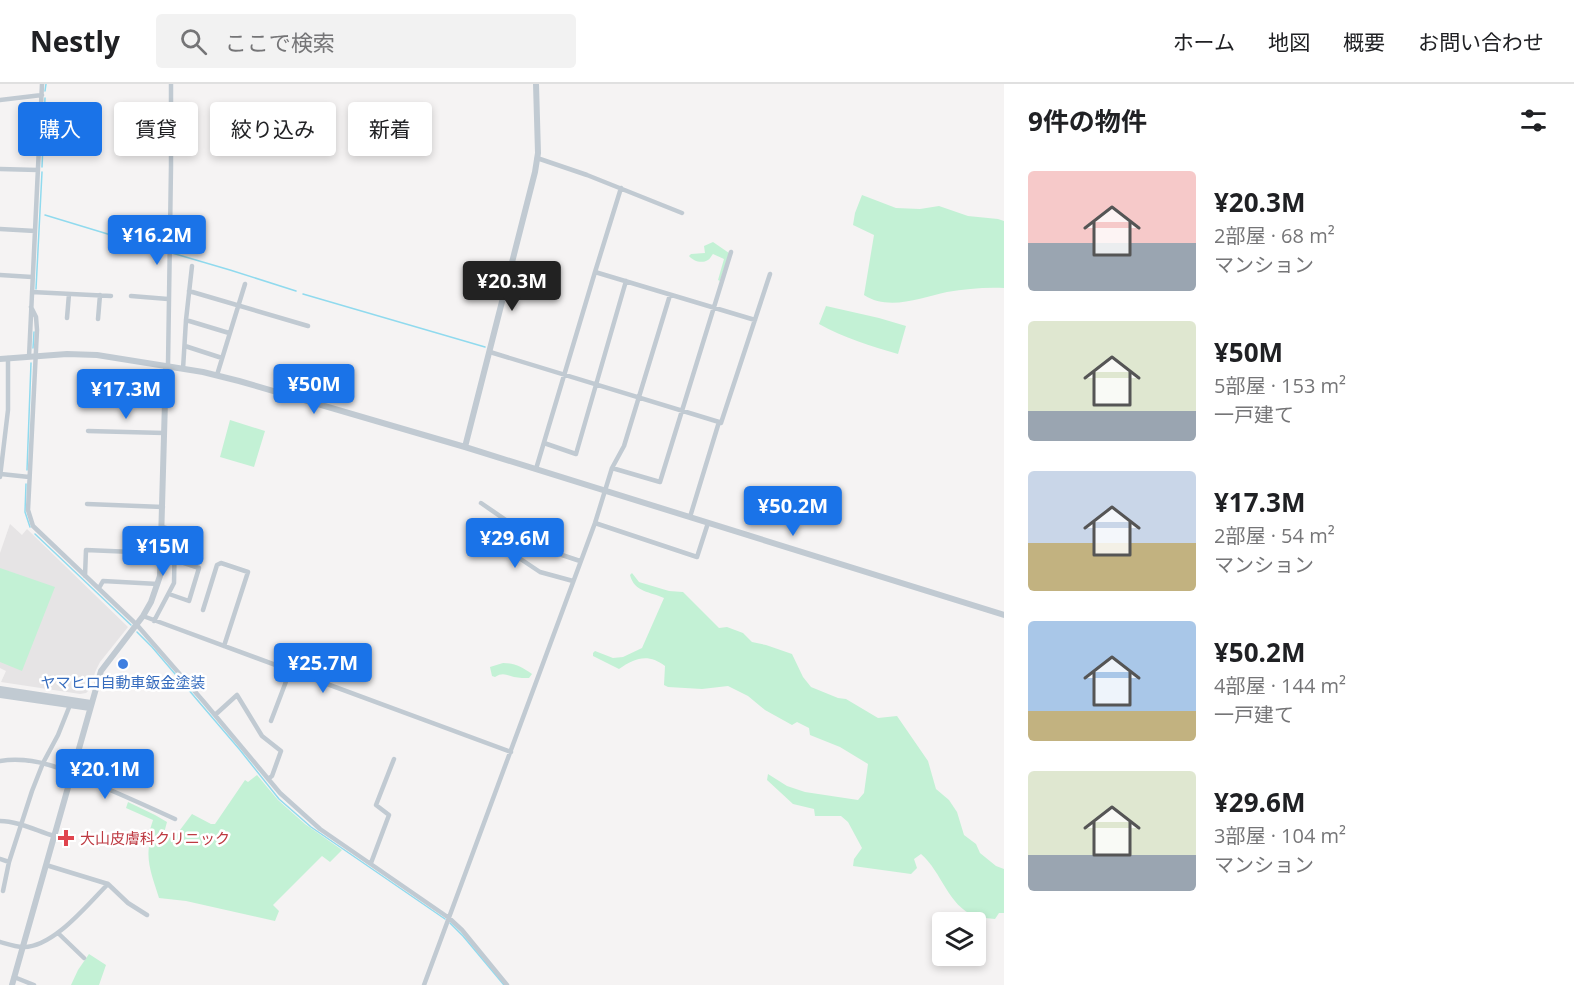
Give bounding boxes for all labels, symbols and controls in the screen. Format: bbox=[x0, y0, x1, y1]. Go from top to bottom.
search box bbox=[156, 14, 576, 68]
text: Nestly bbox=[30, 22, 120, 60]
icon: search bbox=[177, 25, 210, 58]
text: ここで検索 bbox=[225, 27, 335, 57]
text: ホーム bbox=[1173, 28, 1235, 56]
text: 地図 bbox=[1268, 28, 1310, 56]
text: 概要 bbox=[1343, 28, 1385, 56]
text: お問い合わせ bbox=[1418, 28, 1544, 56]
chip: 購入 bbox=[18, 102, 102, 156]
chip: 賃貸 bbox=[114, 102, 198, 156]
chip: 絞り込み bbox=[210, 102, 336, 156]
chip: 新着 bbox=[348, 102, 432, 156]
text: 9件の物件 bbox=[1028, 103, 1147, 139]
icon: filters bbox=[1517, 104, 1550, 137]
text: ¥20.3M bbox=[1214, 184, 1305, 220]
icon: home bbox=[1076, 195, 1148, 267]
pin: ¥16.2M bbox=[108, 215, 206, 266]
text: ¥16.2M bbox=[122, 221, 192, 248]
text: 2部屋 · 68 m² bbox=[1214, 222, 1335, 249]
text: マンション bbox=[1214, 251, 1314, 278]
pin: ¥20.3M bbox=[463, 261, 561, 312]
text: ¥20.3M bbox=[477, 267, 547, 294]
text: ¥50M bbox=[1214, 334, 1283, 370]
icon: home bbox=[1076, 345, 1148, 417]
pin: ¥50M bbox=[278, 364, 350, 415]
pin: ¥17.3M bbox=[77, 369, 175, 420]
text: ¥50M bbox=[287, 370, 341, 397]
text: 5部屋 · 153 m² bbox=[1214, 372, 1346, 399]
text: ¥17.3M bbox=[91, 375, 161, 402]
text: 一戸建て bbox=[1214, 401, 1294, 428]
text: ¥17.3M bbox=[1214, 484, 1305, 520]
pin: ¥50.2M bbox=[744, 486, 842, 537]
text: ¥50.2M bbox=[758, 492, 828, 519]
icon: home bbox=[1076, 495, 1148, 567]
pin: ¥29.6M bbox=[466, 518, 564, 569]
text: 2部屋 · 54 m² bbox=[1214, 522, 1335, 549]
text: ¥29.6M bbox=[480, 524, 550, 551]
pin: ¥15M bbox=[127, 526, 199, 577]
text: ¥15M bbox=[136, 532, 190, 559]
text: マンション bbox=[1214, 551, 1314, 578]
text: ¥50.2M bbox=[1214, 634, 1305, 670]
pin: ¥25.7M bbox=[274, 643, 372, 694]
icon: home bbox=[1076, 645, 1148, 717]
text: ¥25.7M bbox=[288, 649, 358, 676]
marker: ヤマヒロ自動車鈑金塗装 bbox=[116, 657, 130, 671]
place label: ヤマヒロ自動車鈑金塗装 bbox=[40, 672, 206, 692]
text: 4部屋 · 144 m² bbox=[1214, 672, 1346, 699]
text: 一戸建て bbox=[1214, 701, 1294, 728]
pin: ¥20.1M bbox=[56, 749, 154, 800]
text: ¥20.1M bbox=[70, 755, 140, 782]
text: ¥29.6M bbox=[1214, 784, 1305, 820]
icon: home bbox=[1076, 795, 1148, 867]
text: 3部屋 · 104 m² bbox=[1214, 822, 1346, 849]
place label: 大山皮膚科クリニック bbox=[80, 828, 230, 848]
marker: 大山皮膚科クリニック bbox=[57, 829, 75, 847]
text: マンション bbox=[1214, 851, 1314, 878]
map controls bbox=[932, 912, 986, 966]
button: layers bbox=[932, 912, 986, 966]

